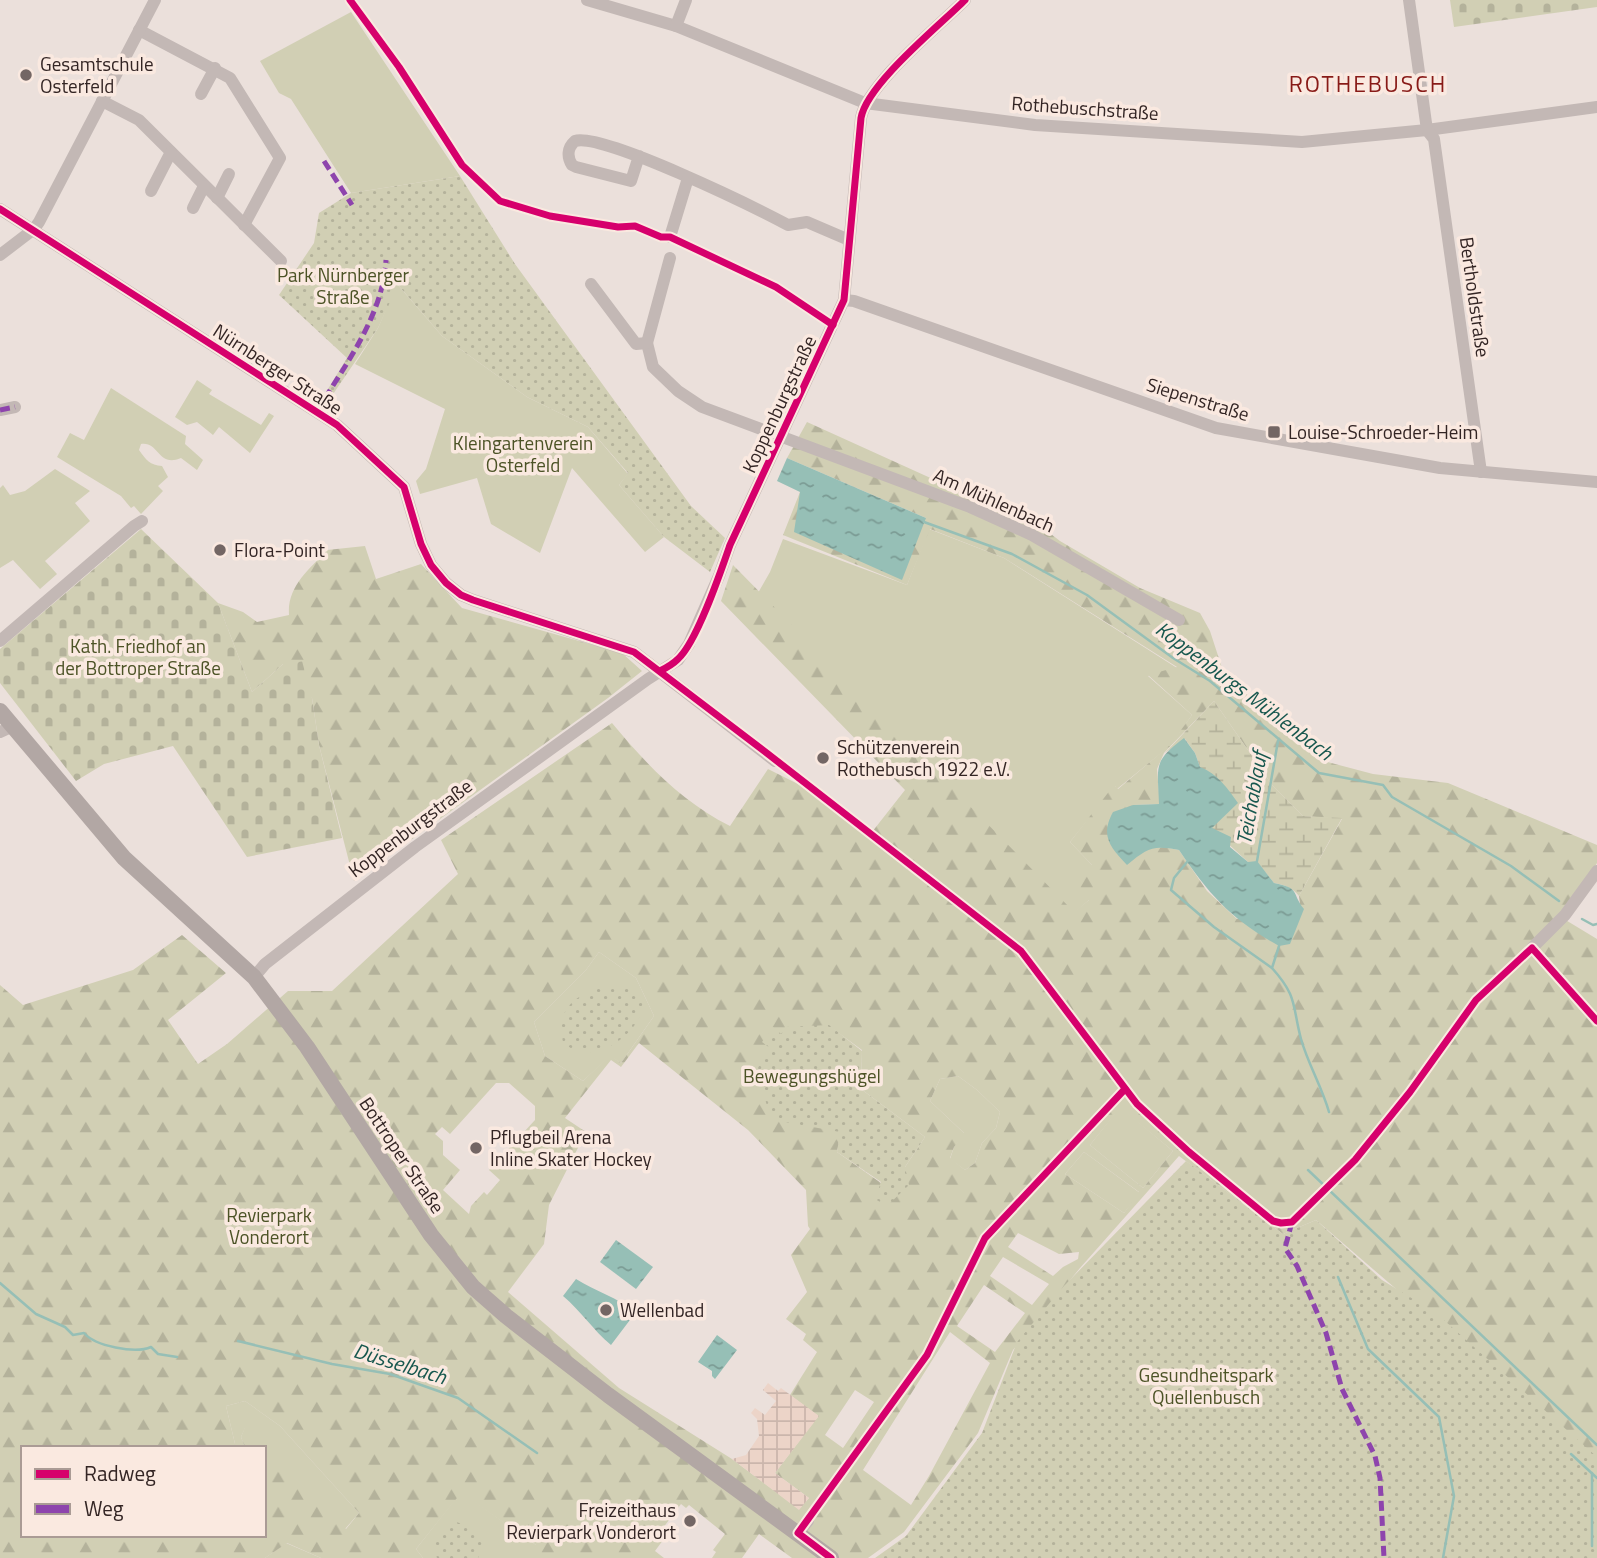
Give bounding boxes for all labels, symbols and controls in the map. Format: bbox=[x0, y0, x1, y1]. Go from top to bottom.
place label: Gesamtschule Osterfeld bbox=[40, 49, 154, 100]
district label: ROTHEBUSCH bbox=[1289, 66, 1447, 101]
marker: Gesamtschule Osterfeld bbox=[18, 67, 34, 83]
street label: Rothebuschstraße bbox=[1010, 88, 1160, 127]
street label: Bertholdstraße bbox=[1453, 235, 1498, 359]
park label: Park Nürnberger Straße bbox=[277, 260, 410, 311]
street label: Nürnberger Straße bbox=[208, 316, 349, 421]
street label: Koppenburgstraße bbox=[734, 330, 823, 477]
street label: Siepenstraße bbox=[1143, 369, 1253, 428]
place label: Louise-Schroeder-Heim bbox=[1288, 417, 1478, 446]
marker: Louise-Schroeder-Heim bbox=[1266, 424, 1282, 440]
park label: Kleingartenverein Osterfeld bbox=[453, 428, 593, 479]
street label: Am Mühlenbach bbox=[929, 460, 1059, 539]
place label: Flora-Point bbox=[234, 535, 325, 564]
marker: Flora-Point bbox=[212, 542, 228, 558]
water label: Koppenburgs Mühlenbach bbox=[1149, 613, 1340, 768]
park label: Kath. Friedhof an der Bottroper Straße bbox=[55, 631, 221, 682]
place label: Schützenverein Rothebusch 1922 e.V. bbox=[837, 732, 1010, 783]
water label: Teichablauf bbox=[1227, 745, 1276, 847]
marker: Schützenverein Rothebusch 1922 e.V. bbox=[815, 750, 831, 766]
street label: Koppenburgstraße bbox=[342, 771, 478, 884]
park label: Bewegungshügel bbox=[743, 1061, 881, 1090]
street label: Bottroper Straße bbox=[353, 1091, 452, 1219]
place label: Pflugbeil Arena Inline Skater Hockey bbox=[490, 1122, 652, 1173]
marker: Pflugbeil Arena Inline Skater Hockey bbox=[468, 1140, 484, 1156]
park label: Revierpark Vonderort bbox=[226, 1200, 312, 1251]
place label: Wellenbad bbox=[620, 1295, 704, 1324]
marker: Wellenbad bbox=[598, 1302, 614, 1318]
water label: Düsselbach bbox=[350, 1334, 451, 1392]
park label: Gesundheitspark Quellenbusch bbox=[1138, 1360, 1274, 1411]
legend bbox=[21, 1446, 266, 1537]
text: Radweg bbox=[84, 1457, 156, 1489]
text: Weg bbox=[84, 1492, 124, 1524]
place label: Freizeithaus Revierpark Vonderort bbox=[506, 1495, 676, 1546]
marker: Freizeithaus Revierpark Vonderort bbox=[682, 1513, 698, 1529]

